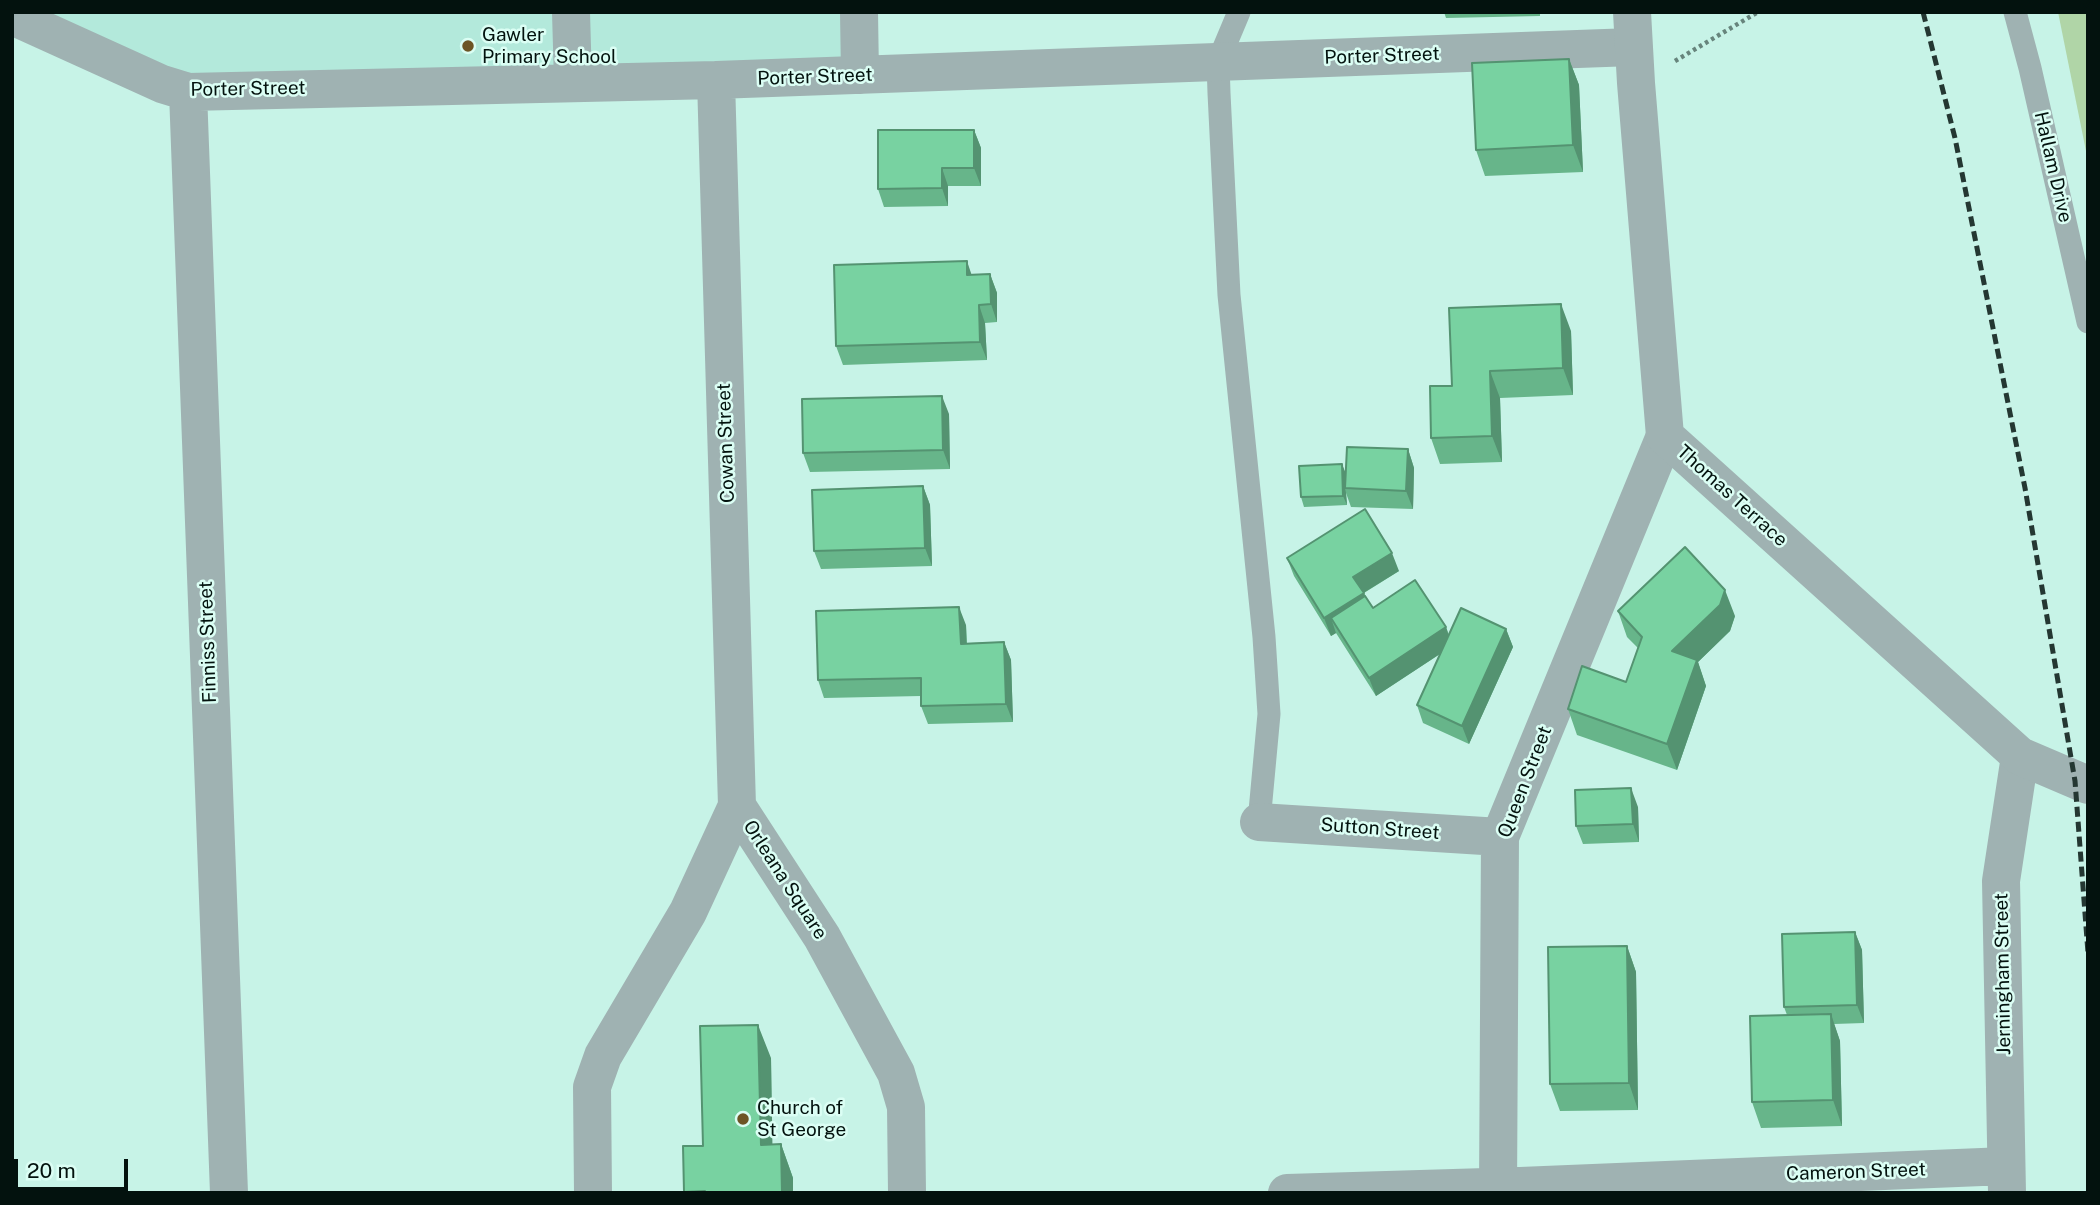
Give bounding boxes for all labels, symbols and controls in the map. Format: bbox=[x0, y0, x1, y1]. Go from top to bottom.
place label: Gawler Primary School bbox=[482, 24, 617, 68]
marker: Gawler Primary School bbox=[460, 38, 476, 54]
street label: Porter Street bbox=[1324, 43, 1440, 69]
street label: Porter Street bbox=[757, 64, 873, 90]
street label: Porter Street bbox=[190, 77, 306, 101]
street label: Hallam Drive bbox=[2029, 109, 2077, 225]
street label: Cowan Street bbox=[713, 383, 739, 503]
street label: Thomas Terrace bbox=[1672, 440, 1792, 552]
street label: Finniss Street bbox=[194, 581, 222, 703]
street label: Queen Street bbox=[1493, 723, 1557, 841]
street label: Sutton Street bbox=[1320, 813, 1440, 845]
street label: Orleana Square bbox=[738, 816, 832, 944]
street label: Jerningham Street bbox=[1990, 893, 2016, 1055]
place label: Church of St George bbox=[757, 1097, 846, 1141]
marker: Church of St George bbox=[735, 1111, 751, 1127]
scale bar bbox=[18, 1146, 131, 1190]
text: 20 m bbox=[27, 1158, 76, 1183]
street label: Cameron Street bbox=[1786, 1158, 1926, 1186]

